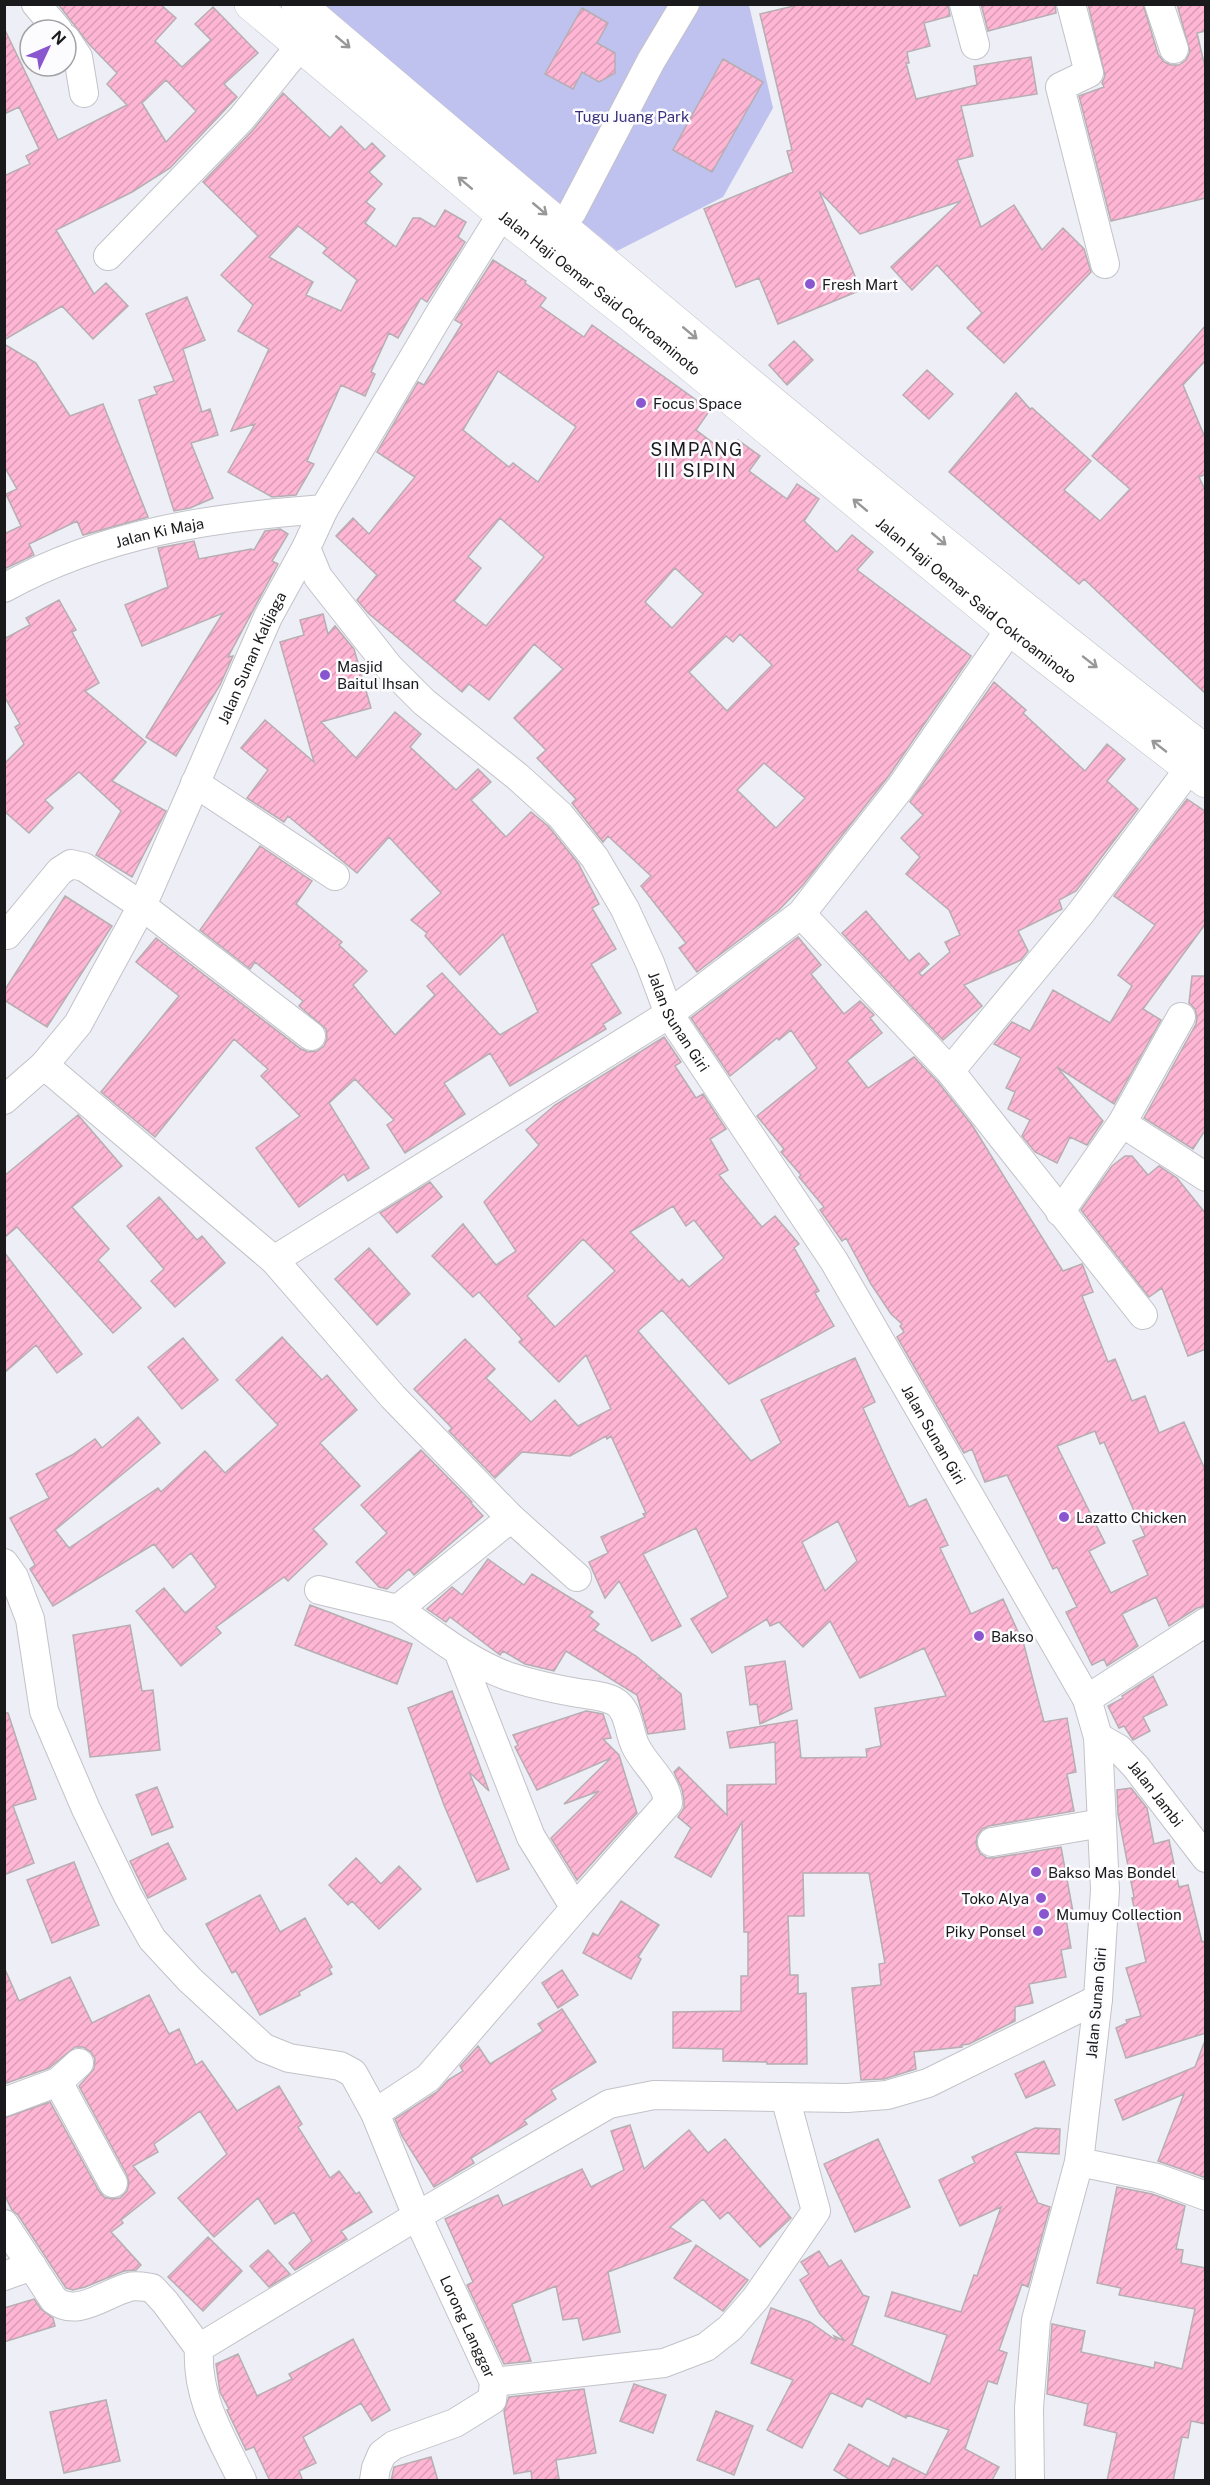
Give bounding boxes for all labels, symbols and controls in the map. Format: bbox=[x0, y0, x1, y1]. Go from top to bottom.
north arrow bbox=[18, 18, 78, 78]
text: N bbox=[47, 27, 70, 49]
one-way arrow bbox=[335, 36, 351, 49]
park label: Tugu Juang Park bbox=[575, 108, 689, 125]
one-way arrow bbox=[457, 176, 473, 189]
one-way arrow bbox=[532, 202, 547, 216]
street label: Jalan Haji Oemar Said Cokroaminoto bbox=[496, 207, 704, 378]
place label: Fresh Mart bbox=[822, 276, 898, 293]
marker: Fresh Mart bbox=[803, 277, 817, 291]
one-way arrow bbox=[682, 327, 698, 340]
place label: Focus Space bbox=[653, 395, 742, 412]
marker: Focus Space bbox=[634, 396, 648, 410]
district label: SIMPANG III SIPIN bbox=[650, 439, 744, 481]
one-way arrow bbox=[853, 498, 868, 512]
street label: Jalan Ki Maja bbox=[113, 514, 205, 550]
street label: Jalan Haji Oemar Said Cokroaminoto bbox=[873, 514, 1080, 686]
one-way arrow bbox=[931, 533, 947, 546]
street label: Jalan Sunan Kalijaga bbox=[214, 588, 289, 726]
one-way arrow bbox=[1082, 656, 1098, 669]
place label: Masjid Baitul Ihsan bbox=[337, 658, 419, 692]
marker: Masjid Baitul Ihsan bbox=[318, 668, 332, 682]
one-way arrow bbox=[1151, 739, 1167, 752]
street label: Jalan Sunan Giri bbox=[645, 969, 713, 1074]
street label: Jalan Sunan Giri bbox=[899, 1382, 969, 1487]
place label: Lazatto Chicken bbox=[1076, 1509, 1187, 1526]
marker: Lazatto Chicken bbox=[1057, 1510, 1071, 1524]
place label: Bakso bbox=[991, 1628, 1034, 1645]
marker: Bakso bbox=[972, 1629, 986, 1643]
street label: Jalan Jambi bbox=[1125, 1756, 1187, 1830]
place label: Bakso Mas Bondel bbox=[1048, 1864, 1176, 1881]
marker: Bakso Mas Bondel bbox=[1029, 1865, 1043, 1879]
place label: Toko Alya bbox=[962, 1890, 1029, 1907]
marker: Toko Alya bbox=[1034, 1891, 1048, 1905]
place label: Mumuy Collection bbox=[1056, 1906, 1182, 1923]
marker: Mumuy Collection bbox=[1037, 1907, 1051, 1921]
place label: Piky Ponsel bbox=[945, 1923, 1026, 1940]
marker: Piky Ponsel bbox=[1031, 1924, 1045, 1938]
street label: Jalan Sunan Giri bbox=[1083, 1947, 1109, 2059]
street label: Lorong Langgar bbox=[437, 2273, 499, 2380]

